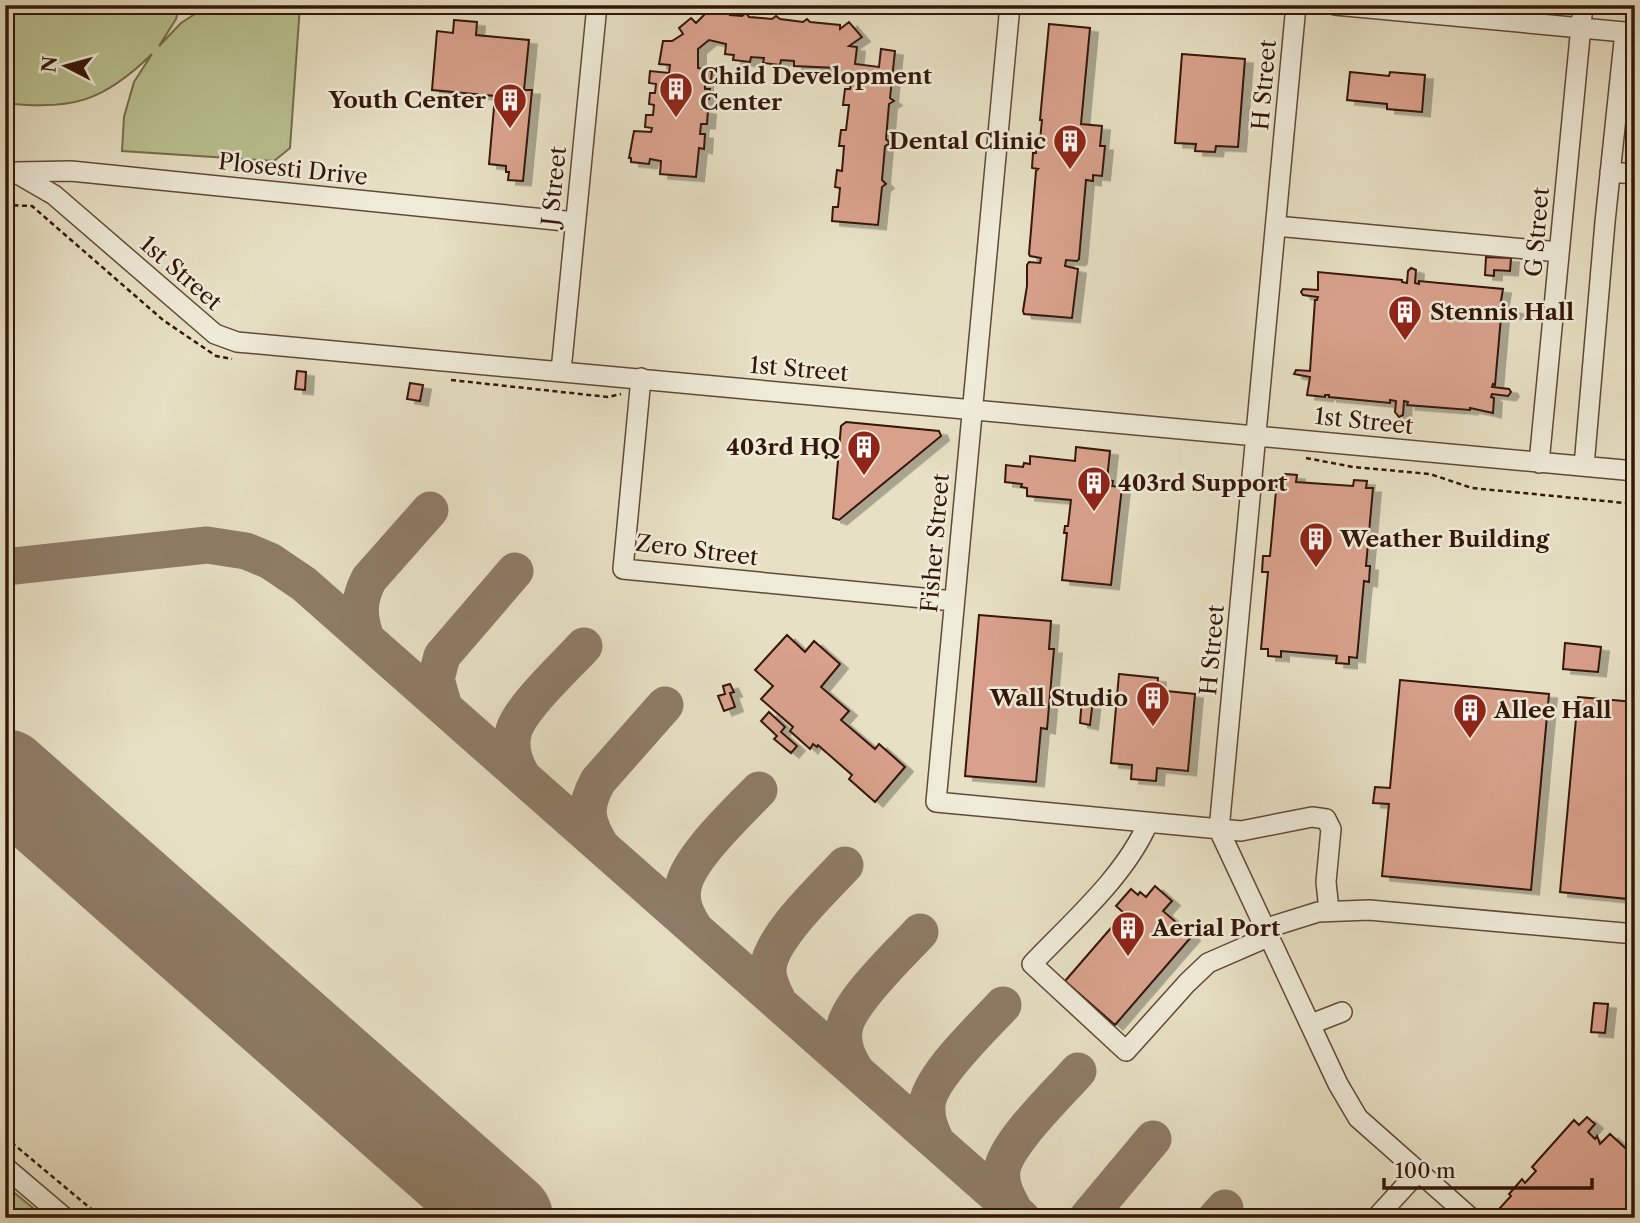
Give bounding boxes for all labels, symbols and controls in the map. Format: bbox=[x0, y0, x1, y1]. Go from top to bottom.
north arrow bbox=[32, 32, 102, 102]
street label: H Street bbox=[1246, 38, 1282, 132]
text: N bbox=[37, 55, 62, 74]
place label: Child Development Center bbox=[700, 62, 933, 116]
building icon: Child Development Center bbox=[657, 70, 695, 119]
building icon: Youth Center bbox=[491, 81, 529, 130]
place label: Youth Center bbox=[328, 86, 487, 114]
building icon: Dental Clinic bbox=[1051, 122, 1089, 171]
place label: Dental Clinic bbox=[889, 127, 1046, 155]
street label: J Street bbox=[536, 145, 572, 230]
street label: Plosesti Drive bbox=[217, 147, 369, 191]
street label: G Street bbox=[1519, 186, 1555, 278]
street label: 1st Street bbox=[134, 230, 228, 316]
building icon: Stennis Hall bbox=[1386, 293, 1424, 342]
place label: Stennis Hall bbox=[1430, 298, 1574, 326]
street label: 1st Street bbox=[748, 351, 850, 387]
street label: 1st Street bbox=[1313, 402, 1415, 440]
building icon: 403rd HQ bbox=[845, 428, 883, 477]
place label: 403rd HQ bbox=[726, 433, 840, 461]
building icon: 403rd Support bbox=[1075, 464, 1113, 513]
place label: 403rd Support bbox=[1118, 469, 1288, 497]
street label: Fisher Street bbox=[915, 472, 955, 614]
building icon: Weather Building bbox=[1297, 520, 1335, 569]
place label: Weather Building bbox=[1339, 525, 1550, 553]
street label: Zero Street bbox=[634, 529, 760, 571]
street label: H Street bbox=[1194, 603, 1230, 697]
building icon: Wall Studio bbox=[1134, 679, 1172, 728]
place label: Wall Studio bbox=[989, 684, 1128, 712]
building icon: Allee Hall bbox=[1451, 691, 1489, 740]
place label: Allee Hall bbox=[1493, 696, 1612, 724]
building icon: Aerial Port bbox=[1109, 909, 1147, 958]
place label: Aerial Port bbox=[1151, 914, 1281, 942]
scale bar bbox=[1384, 1146, 1593, 1190]
text: 100 m bbox=[1395, 1158, 1456, 1183]

